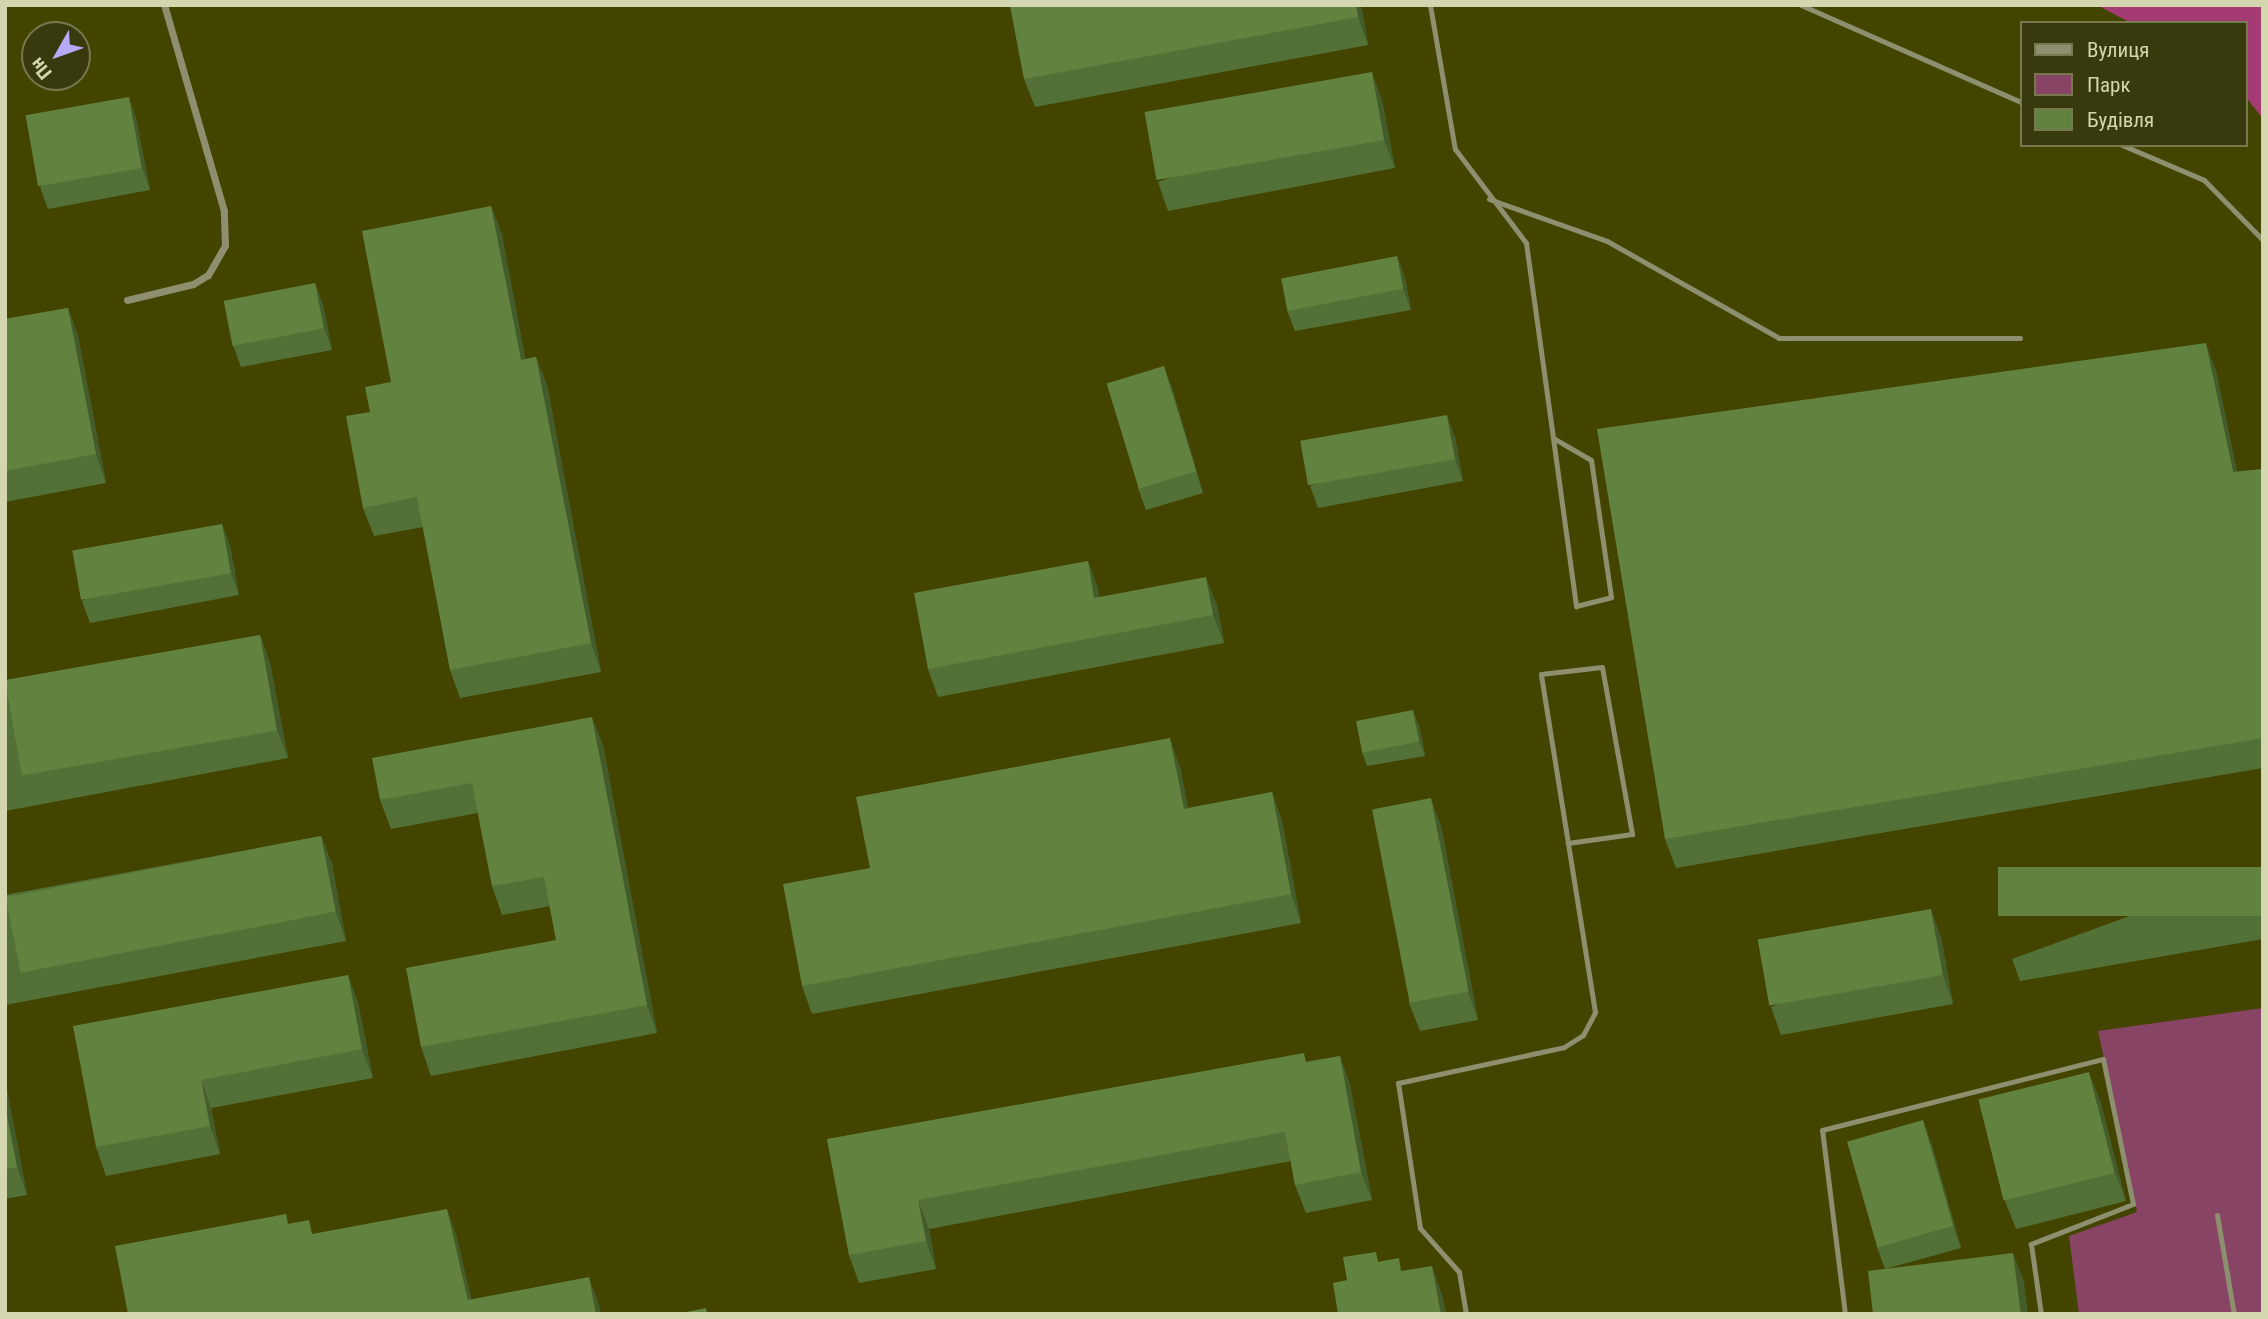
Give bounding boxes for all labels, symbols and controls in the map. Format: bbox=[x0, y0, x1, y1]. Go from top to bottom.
north arrow bbox=[21, 21, 91, 91]
legend bbox=[2020, 21, 2247, 147]
text: Вулиця bbox=[2087, 38, 2149, 62]
text: Пн bbox=[25, 53, 57, 84]
text: Парк bbox=[2087, 73, 2131, 97]
text: Будівля bbox=[2087, 108, 2154, 132]

